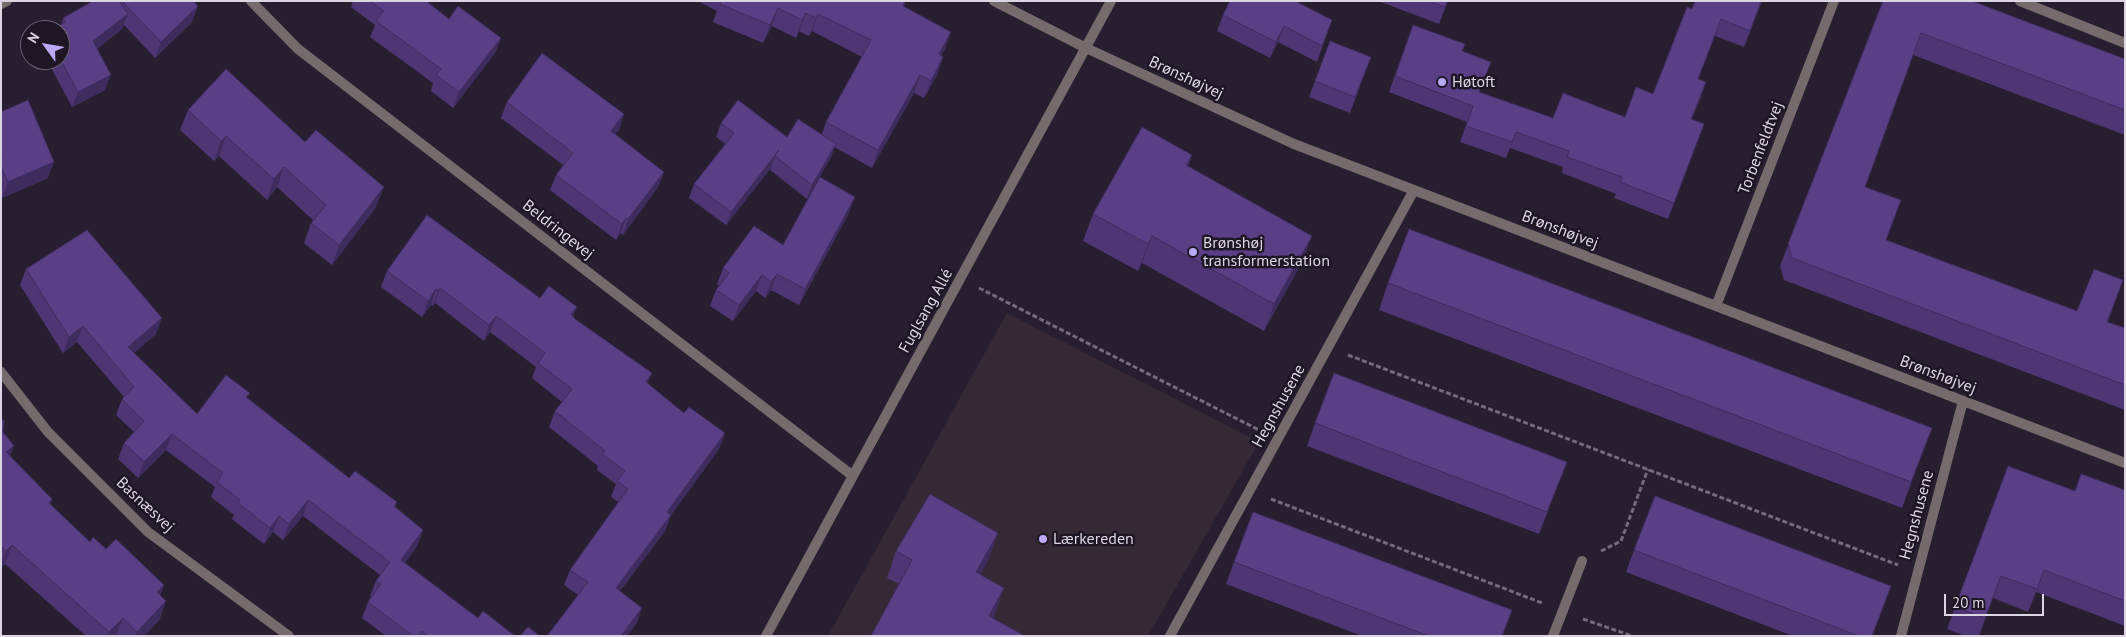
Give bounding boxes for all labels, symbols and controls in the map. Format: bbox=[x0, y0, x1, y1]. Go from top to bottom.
north arrow bbox=[20, 20, 70, 70]
text: N bbox=[23, 29, 43, 46]
street label: Brønshøjvej bbox=[1146, 52, 1226, 104]
place label: Høtoft bbox=[1452, 72, 1495, 92]
marker: Høtoft bbox=[1436, 76, 1448, 88]
street label: Torbenfeldtvej bbox=[1734, 99, 1788, 197]
street label: Beldringevej bbox=[518, 196, 598, 264]
street label: Brønshøjvej bbox=[1519, 207, 1601, 253]
place label: Brønshøj transformerstation bbox=[1203, 233, 1330, 271]
marker: Brønshøj transformerstation bbox=[1187, 246, 1199, 258]
street label: Fuglsang Allé bbox=[895, 266, 957, 356]
street label: Brønshøjvej bbox=[1897, 352, 1979, 398]
street label: Hegnshusene bbox=[1248, 361, 1310, 451]
street label: Hegnshusene bbox=[1896, 468, 1938, 562]
street label: Basnæsvej bbox=[112, 473, 178, 537]
place label: Lærkereden bbox=[1053, 529, 1134, 549]
marker: Lærkereden bbox=[1037, 533, 1049, 545]
scale bar bbox=[1946, 584, 2046, 616]
text: 20 m bbox=[1952, 593, 1985, 612]

